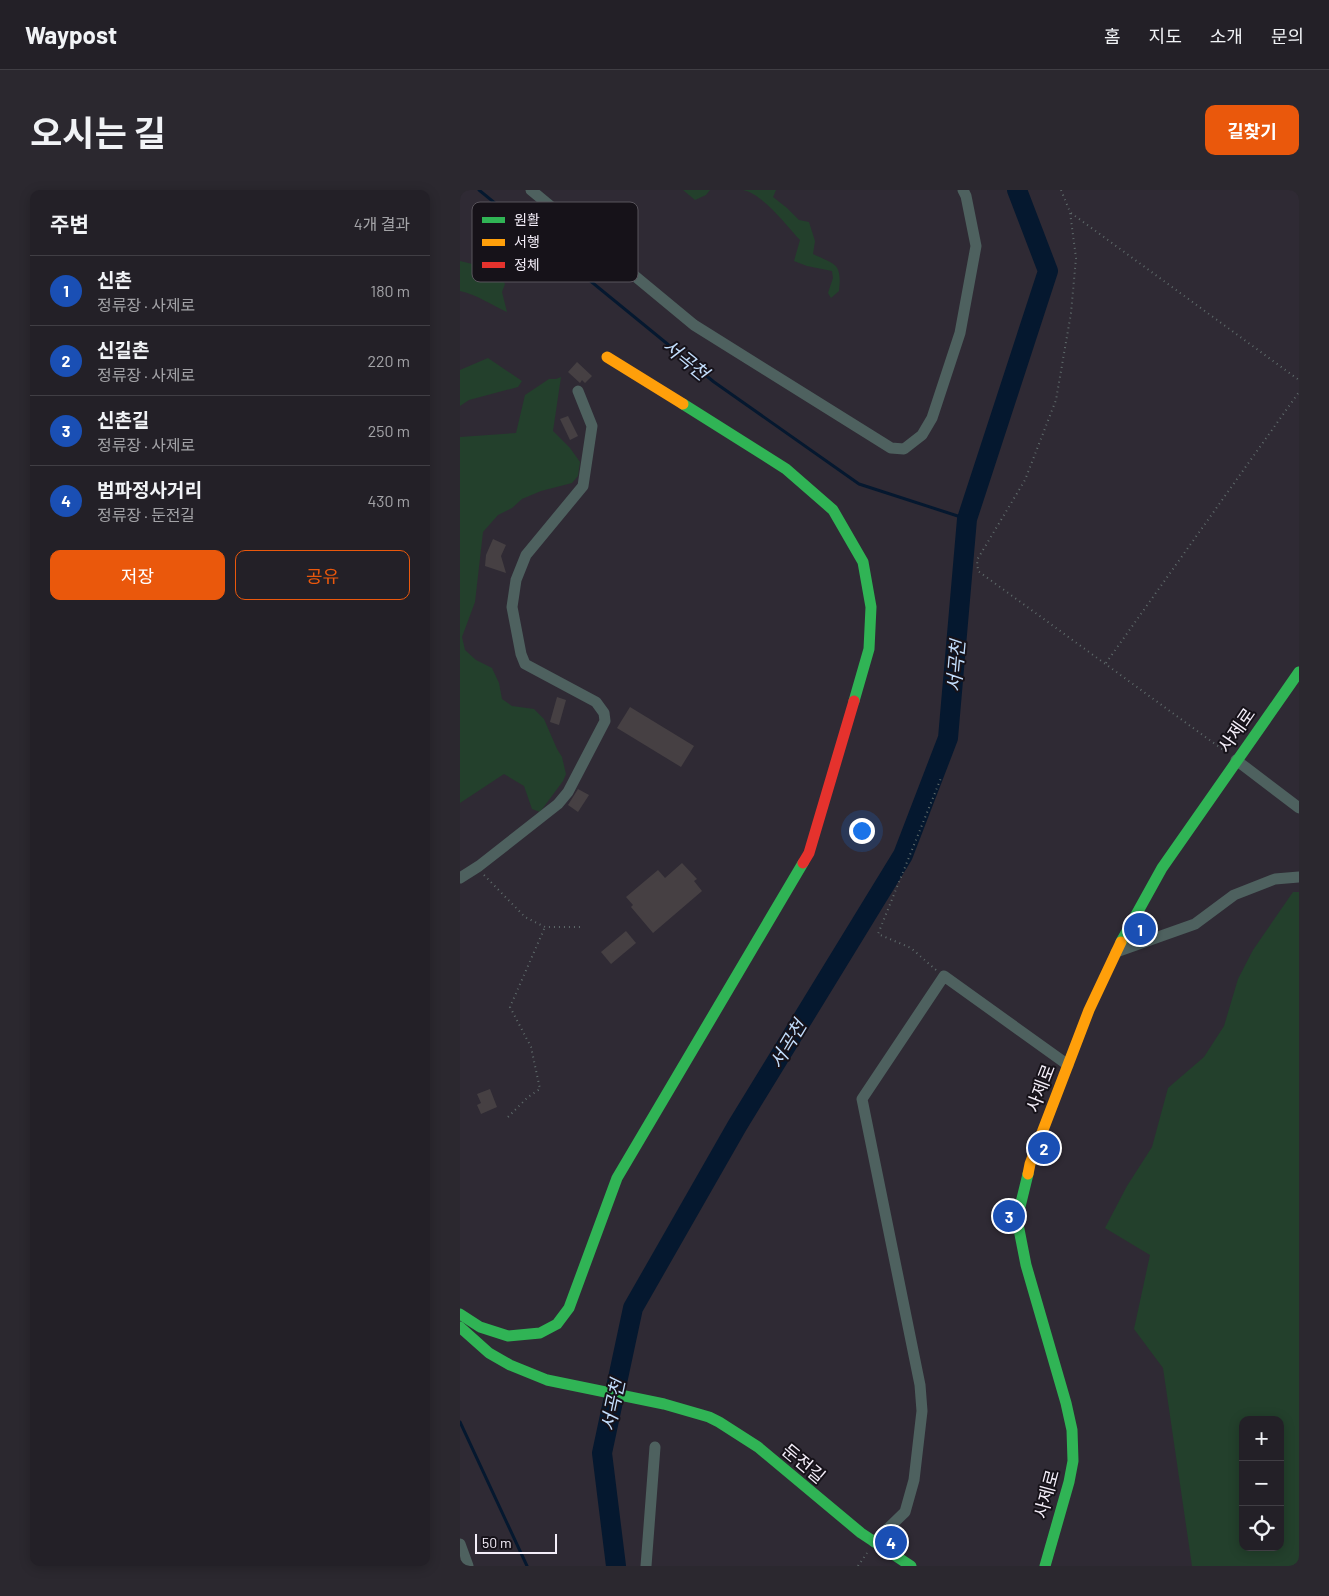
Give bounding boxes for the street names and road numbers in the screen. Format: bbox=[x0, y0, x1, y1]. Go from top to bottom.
street label: 사제로 bbox=[1213, 703, 1259, 757]
street label: 사제로 bbox=[1021, 1061, 1059, 1115]
street label: 둔전길 bbox=[778, 1439, 830, 1487]
street label: 사제로 bbox=[1029, 1467, 1063, 1521]

